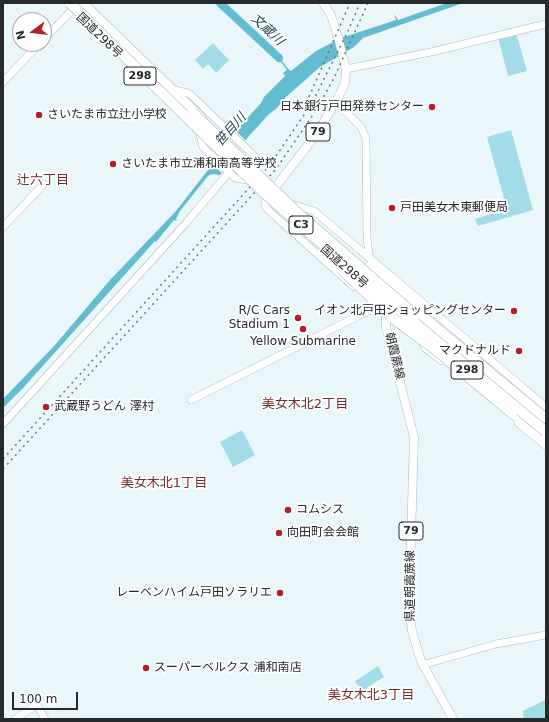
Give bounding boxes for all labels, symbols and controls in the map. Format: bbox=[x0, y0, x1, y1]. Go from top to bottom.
street label: 国道298号 bbox=[73, 10, 125, 62]
water label: 文蔵川 bbox=[247, 11, 287, 49]
north arrow bbox=[12, 12, 52, 52]
text: N bbox=[13, 29, 28, 41]
road number: 298 bbox=[124, 67, 156, 85]
place label: 日本銀行戸田発券センター bbox=[280, 100, 424, 114]
marker: 日本銀行戸田発券センター bbox=[427, 102, 437, 112]
place label: さいたま市立辻小学校 bbox=[47, 108, 167, 122]
marker: さいたま市立辻小学校 bbox=[34, 110, 44, 120]
water label: 笹目川 bbox=[212, 110, 250, 150]
road number: 79 bbox=[306, 123, 330, 141]
place label: さいたま市立浦和南高等学校 bbox=[121, 157, 277, 171]
marker: さいたま市立浦和南高等学校 bbox=[108, 159, 118, 169]
district label: 辻六丁目 bbox=[17, 173, 69, 189]
place label: 戸田美女木東郵便局 bbox=[400, 201, 508, 215]
marker: 戸田美女木東郵便局 bbox=[387, 203, 397, 213]
road number: C3 bbox=[289, 216, 313, 234]
street label: 国道298号 bbox=[317, 242, 371, 292]
place label: R/C Cars Stadium 1 bbox=[229, 304, 290, 332]
place label: イオン北戸田ショッピングセンター bbox=[314, 304, 506, 318]
marker: イオン北戸田ショッピングセンター bbox=[509, 306, 519, 316]
marker: R/C Cars Stadium 1 bbox=[293, 313, 303, 323]
marker: Yellow Submarine bbox=[298, 324, 308, 334]
street label: 朝霞蕨線 bbox=[381, 331, 407, 381]
place label: Yellow Submarine bbox=[250, 335, 356, 349]
place label: マクドナルド bbox=[439, 344, 511, 358]
marker: マクドナルド bbox=[514, 346, 524, 356]
road number: 298 bbox=[451, 361, 483, 379]
district label: 美女木北2丁目 bbox=[262, 397, 348, 413]
place label: 武蔵野うどん 澤村 bbox=[54, 400, 154, 414]
marker: 武蔵野うどん 澤村 bbox=[41, 402, 51, 412]
district label: 美女木北1丁目 bbox=[121, 476, 207, 492]
place label: コムシス bbox=[296, 503, 344, 517]
marker: コムシス bbox=[283, 505, 293, 515]
road number: 79 bbox=[399, 522, 423, 540]
place label: 向田町会会館 bbox=[287, 526, 359, 540]
marker: 向田町会会館 bbox=[274, 528, 284, 538]
street label: 県道朝霞蕨線 bbox=[404, 550, 418, 622]
place label: レーベンハイム戸田ソラリエ bbox=[116, 586, 272, 600]
marker: レーベンハイム戸田ソラリエ bbox=[275, 588, 285, 598]
place label: スーパーベルクス 浦和南店 bbox=[154, 661, 302, 675]
marker: スーパーベルクス 浦和南店 bbox=[141, 663, 151, 673]
scale bar bbox=[14, 684, 80, 710]
district label: 美女木北3丁目 bbox=[328, 688, 414, 704]
text: 100 m bbox=[19, 692, 57, 706]

